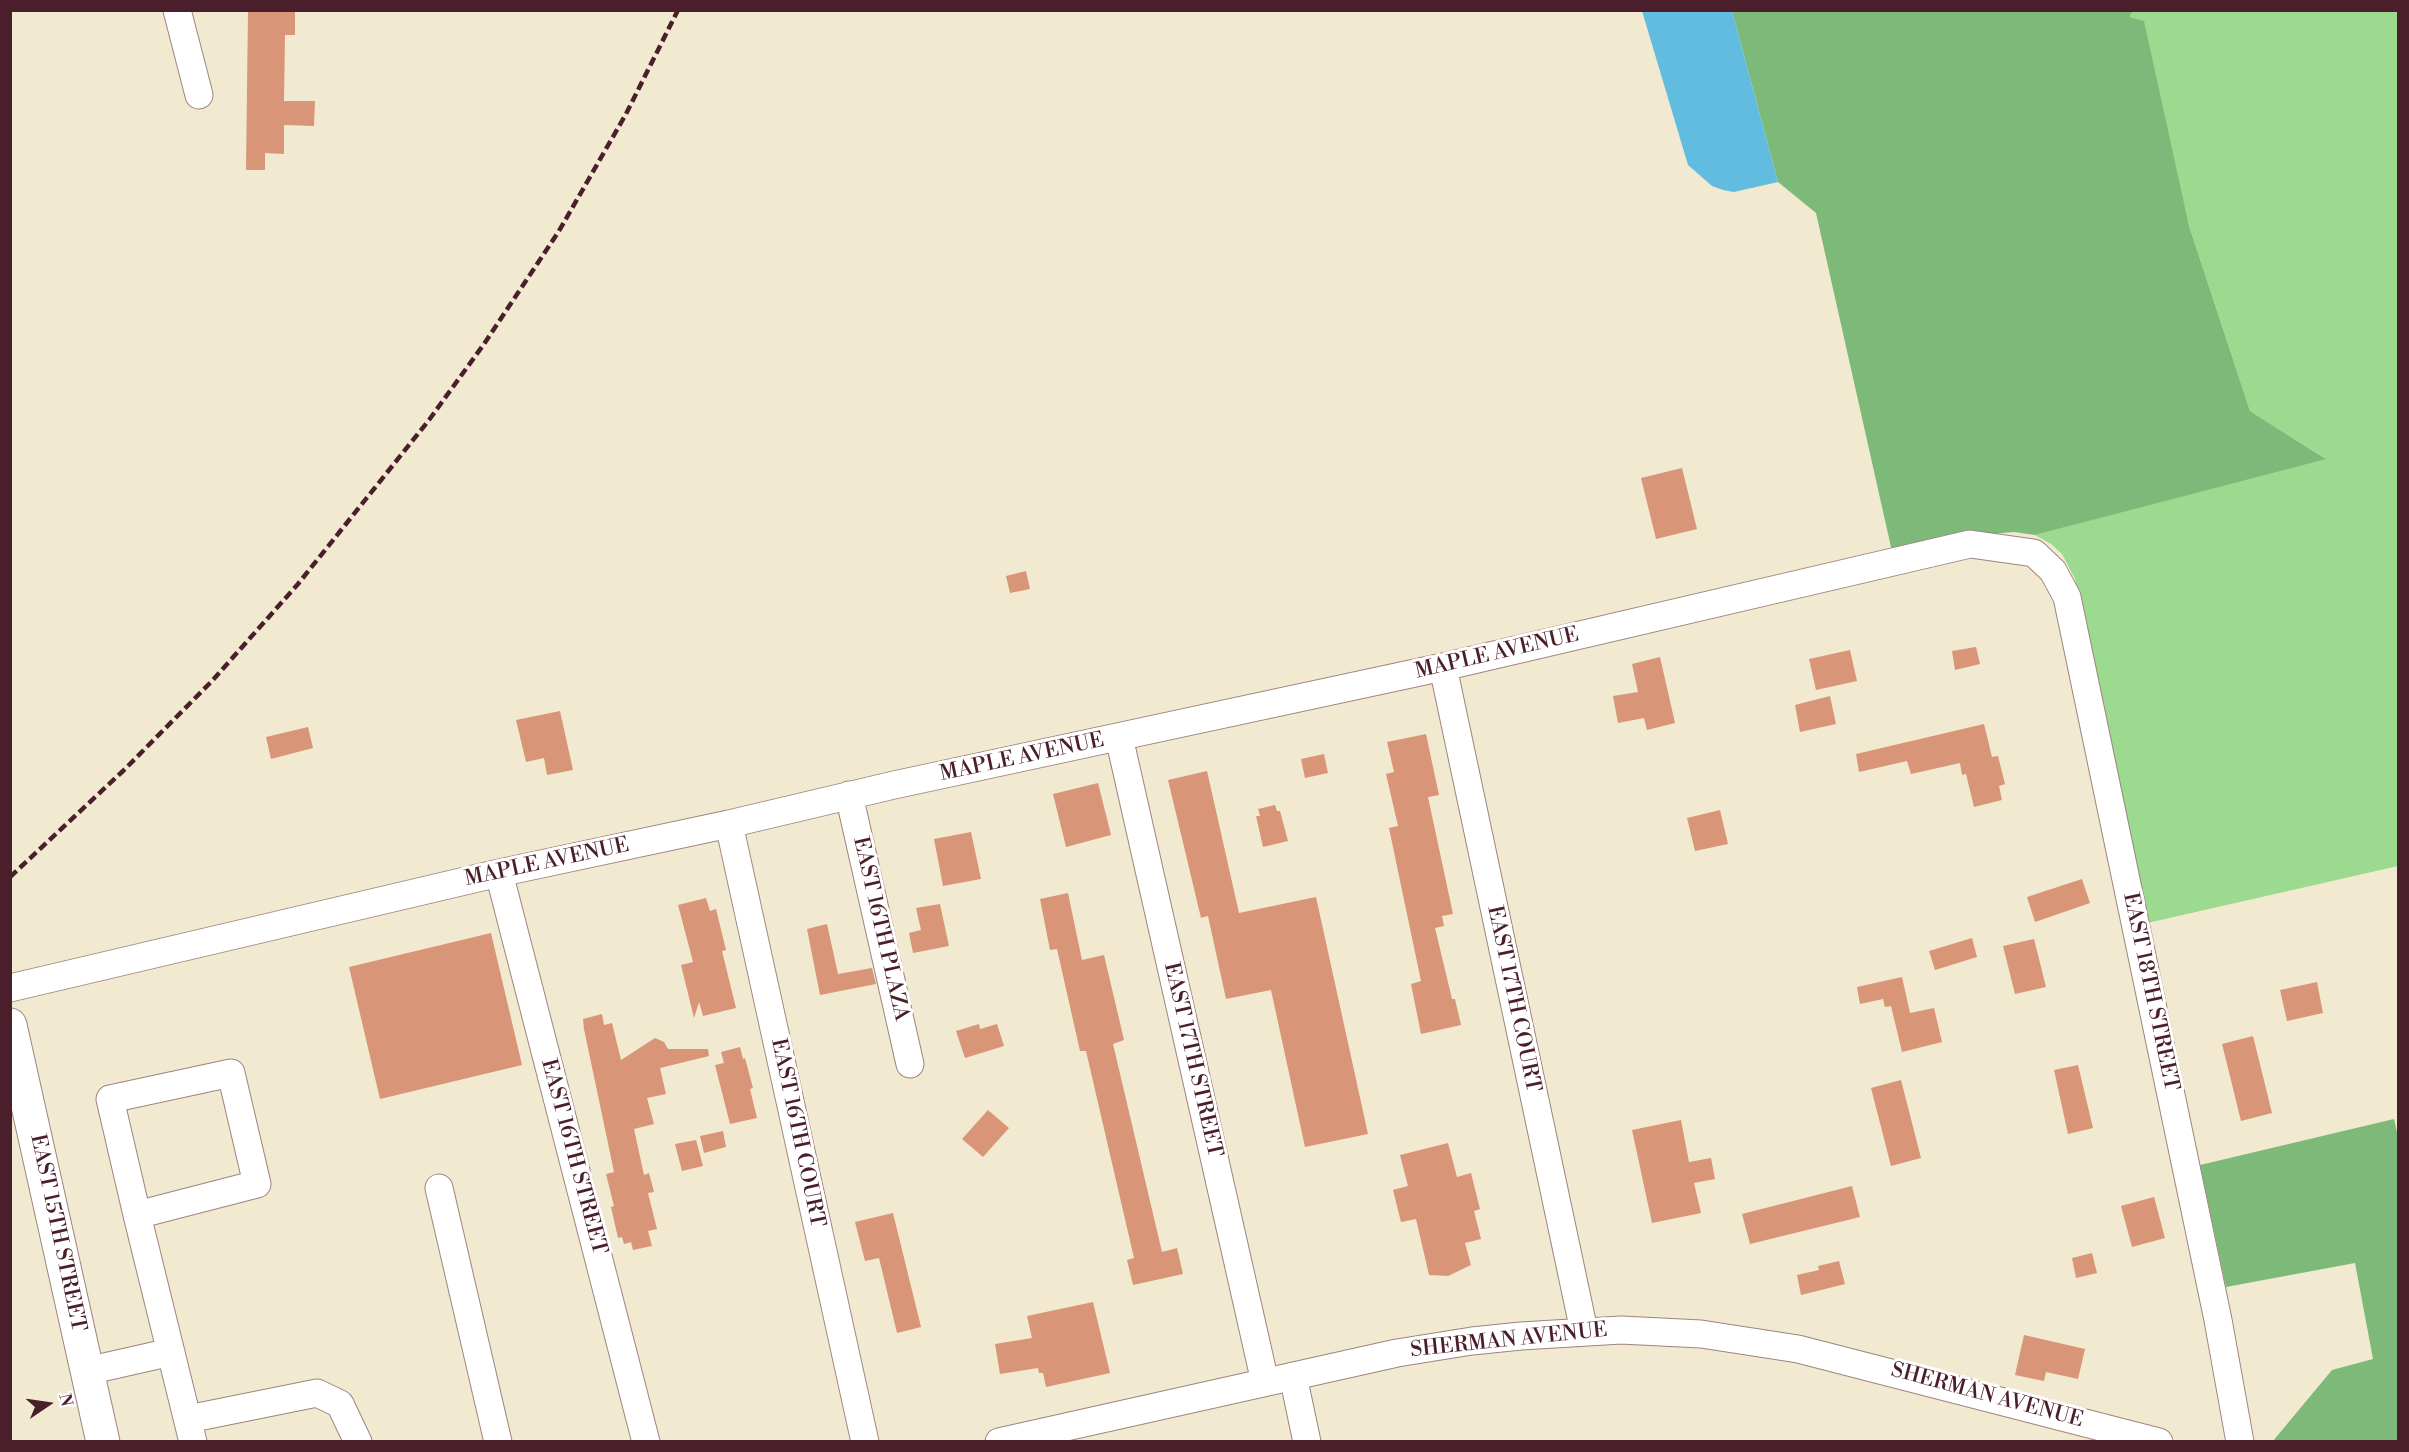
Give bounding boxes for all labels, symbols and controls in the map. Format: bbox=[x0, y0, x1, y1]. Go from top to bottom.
street label: MAPLE AVENUE bbox=[1413, 623, 1581, 685]
street label: MAPLE AVENUE bbox=[938, 728, 1106, 788]
street label: MAPLE AVENUE bbox=[463, 833, 631, 893]
street label: EAST 16TH PLAZA bbox=[847, 834, 913, 1024]
street label: EAST 18TH STREET bbox=[2117, 891, 2183, 1093]
street label: EAST 17TH COURT bbox=[1481, 904, 1545, 1094]
street label: EAST 17TH STREET bbox=[1157, 960, 1227, 1160]
street label: EAST 16TH COURT bbox=[765, 1036, 829, 1230]
street label: EAST 16TH STREET bbox=[535, 1056, 611, 1258]
street label: EAST 15TH STREET bbox=[24, 1132, 90, 1334]
street label: SHERMAN AVENUE bbox=[1409, 1318, 1609, 1364]
street label: SHERMAN AVENUE bbox=[1888, 1358, 2086, 1434]
north arrow bbox=[18, 1374, 78, 1434]
text: N bbox=[54, 1392, 77, 1408]

